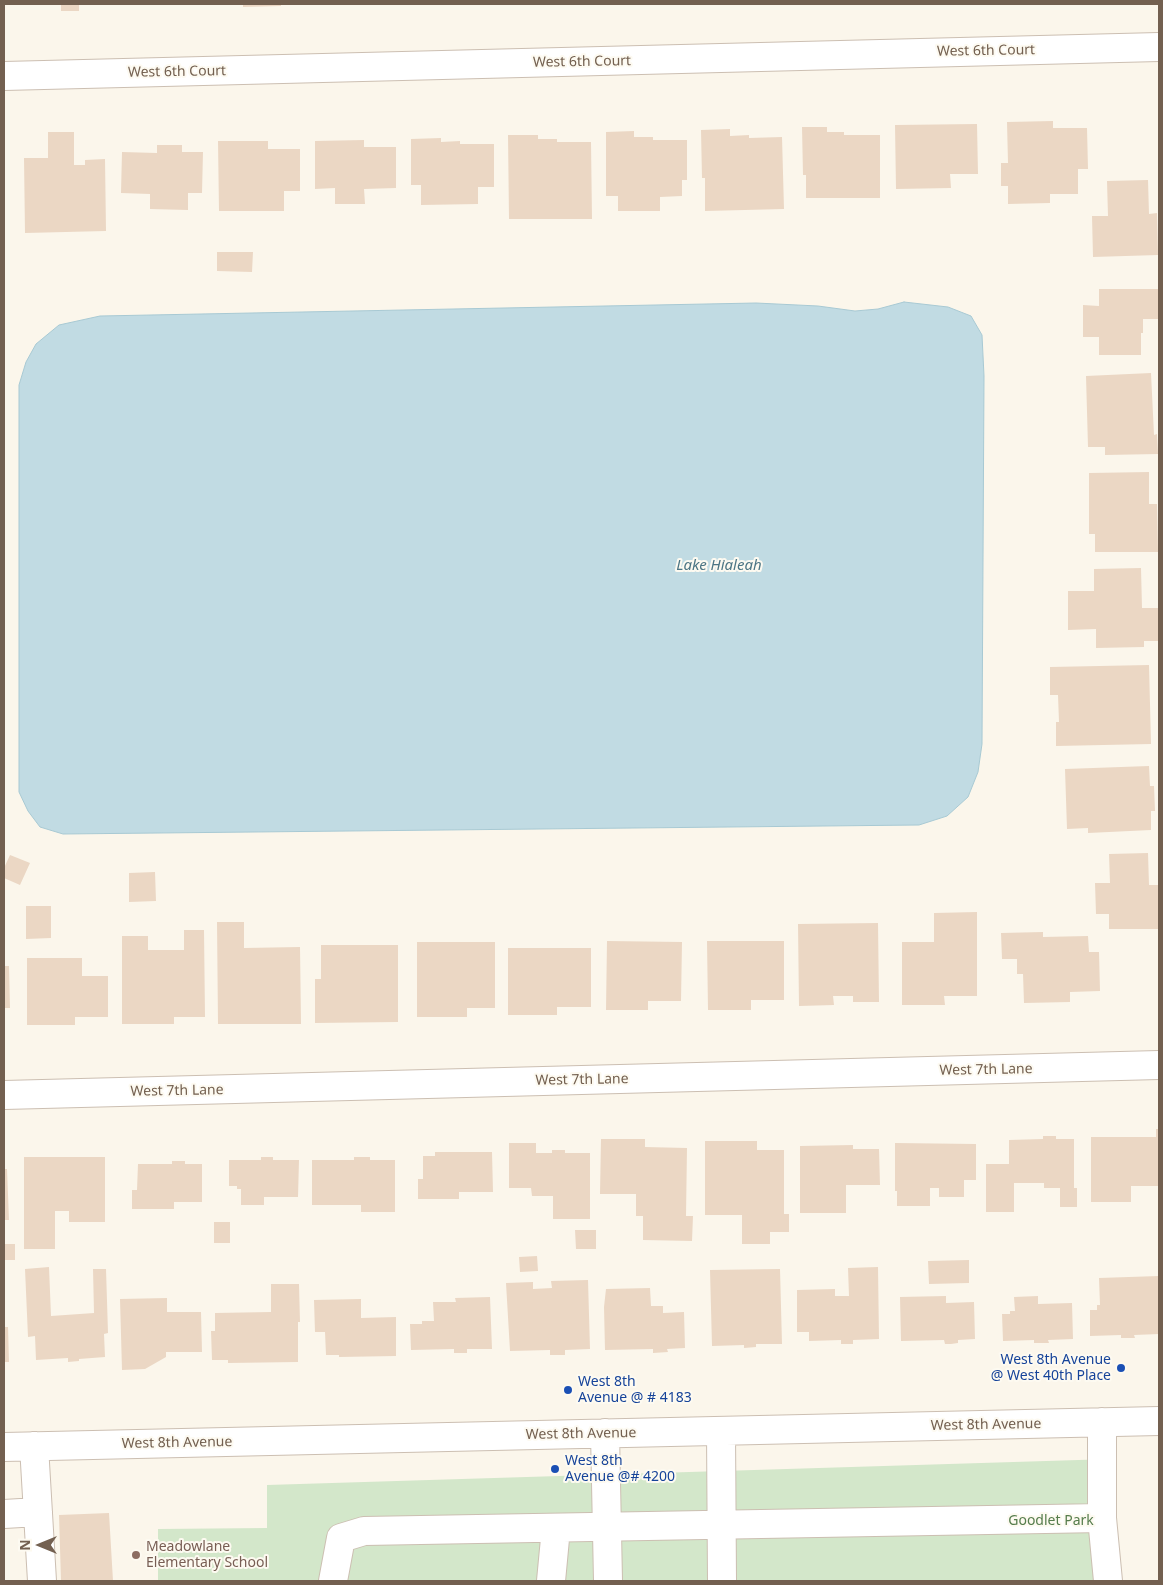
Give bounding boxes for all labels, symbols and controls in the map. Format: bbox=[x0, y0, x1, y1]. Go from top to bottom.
street label: West 6th Court bbox=[937, 42, 1035, 60]
street label: West 6th Court bbox=[533, 53, 631, 71]
street label: West 6th Court bbox=[128, 63, 226, 81]
water label: Lake Hialeah bbox=[676, 557, 762, 575]
street label: West 7th Lane bbox=[939, 1061, 1033, 1079]
street label: West 7th Lane bbox=[535, 1071, 629, 1089]
street label: West 7th Lane bbox=[130, 1082, 224, 1100]
place label: West 8th Avenue @ West 40th Place bbox=[991, 1352, 1111, 1384]
marker: West 8th Avenue @ West 40th Place bbox=[1115, 1362, 1127, 1374]
place label: West 8th Avenue @ # 4183 bbox=[578, 1374, 692, 1406]
marker: West 8th Avenue @ # 4183 bbox=[562, 1384, 574, 1396]
street label: West 8th Avenue bbox=[931, 1416, 1041, 1434]
street label: West 8th Avenue bbox=[526, 1425, 636, 1443]
street label: West 8th Avenue bbox=[122, 1434, 232, 1452]
place label: West 8th Avenue @# 4200 bbox=[565, 1453, 675, 1485]
marker: West 8th Avenue @# 4200 bbox=[549, 1463, 561, 1475]
park label: Goodlet Park bbox=[1008, 1513, 1094, 1529]
north arrow bbox=[15, 1520, 65, 1570]
text: N bbox=[15, 1539, 34, 1551]
place label: Meadowlane Elementary School bbox=[146, 1539, 268, 1571]
marker: Meadowlane Elementary School bbox=[130, 1549, 142, 1561]

